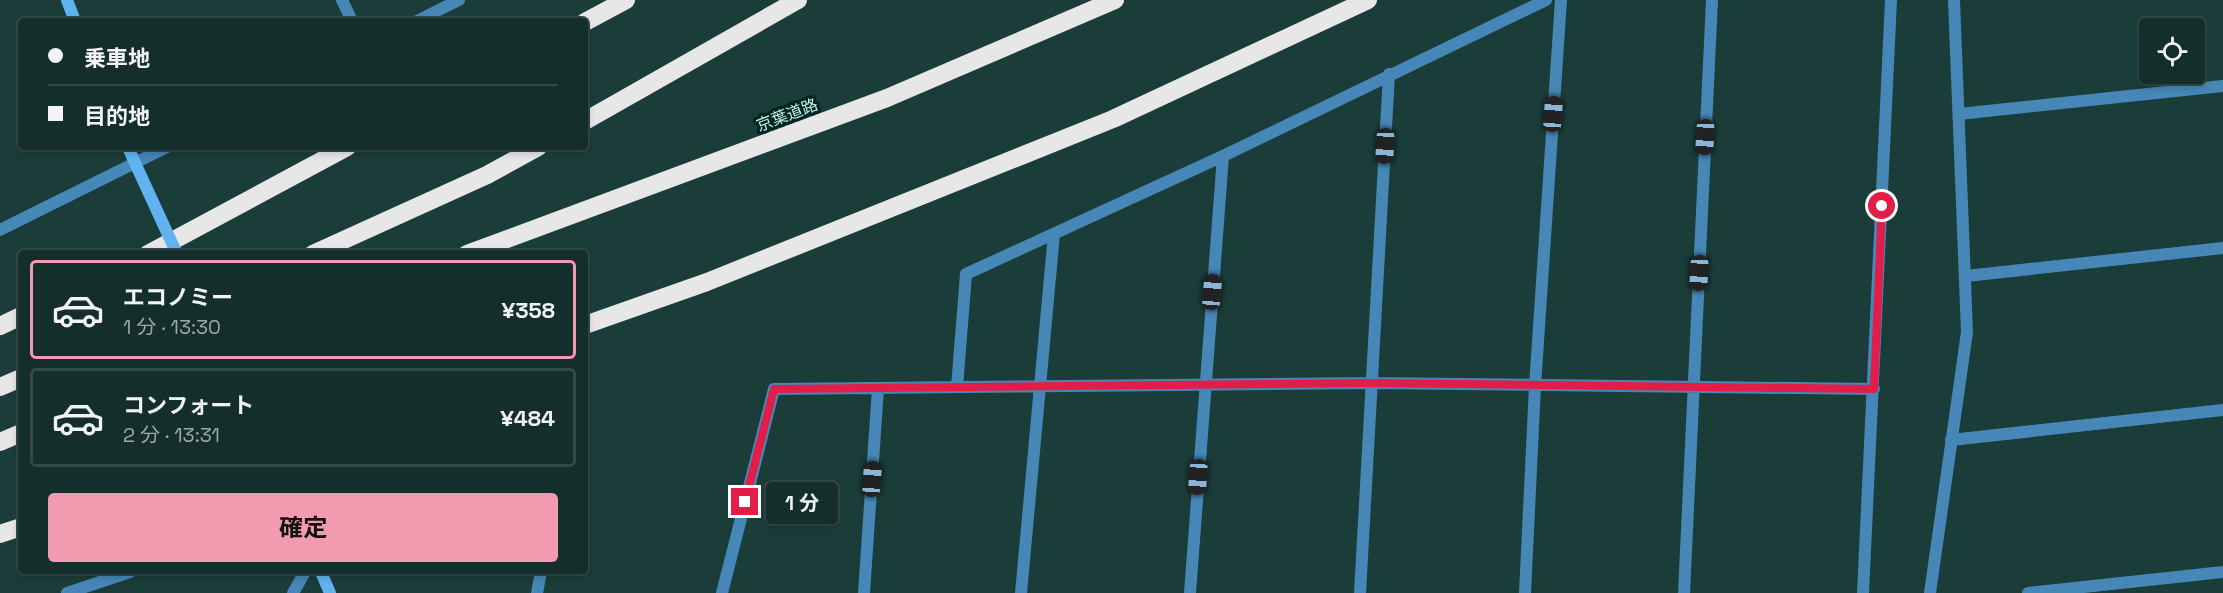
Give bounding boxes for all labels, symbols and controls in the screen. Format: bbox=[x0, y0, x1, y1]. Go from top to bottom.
map controls bbox=[2139, 18, 2205, 84]
button: locate bbox=[2139, 18, 2205, 84]
text: 乗車地 bbox=[84, 44, 150, 72]
street label: 京葉道路 bbox=[753, 94, 821, 136]
car bbox=[1543, 95, 1563, 133]
text: 目的地 bbox=[84, 102, 150, 130]
car bbox=[1695, 119, 1715, 155]
car bbox=[1375, 128, 1395, 164]
route start bbox=[1868, 192, 1895, 219]
car bbox=[1689, 255, 1709, 291]
car bbox=[1201, 273, 1223, 311]
icon: car bbox=[51, 283, 105, 337]
text: エコノミー bbox=[123, 283, 233, 311]
text: ¥358 bbox=[502, 296, 555, 324]
text: 1 分 · 13:30 bbox=[123, 314, 221, 340]
icon: car bbox=[51, 391, 105, 445]
text: コンフォート bbox=[123, 391, 254, 419]
text: ¥484 bbox=[500, 404, 555, 432]
text: 2 分 · 13:31 bbox=[123, 422, 220, 448]
car bbox=[1188, 458, 1208, 496]
car bbox=[862, 460, 882, 498]
callout: 1 分 bbox=[766, 481, 838, 523]
route end bbox=[731, 488, 758, 515]
text: 1 分 bbox=[785, 490, 819, 516]
button: 確定 bbox=[48, 493, 558, 562]

